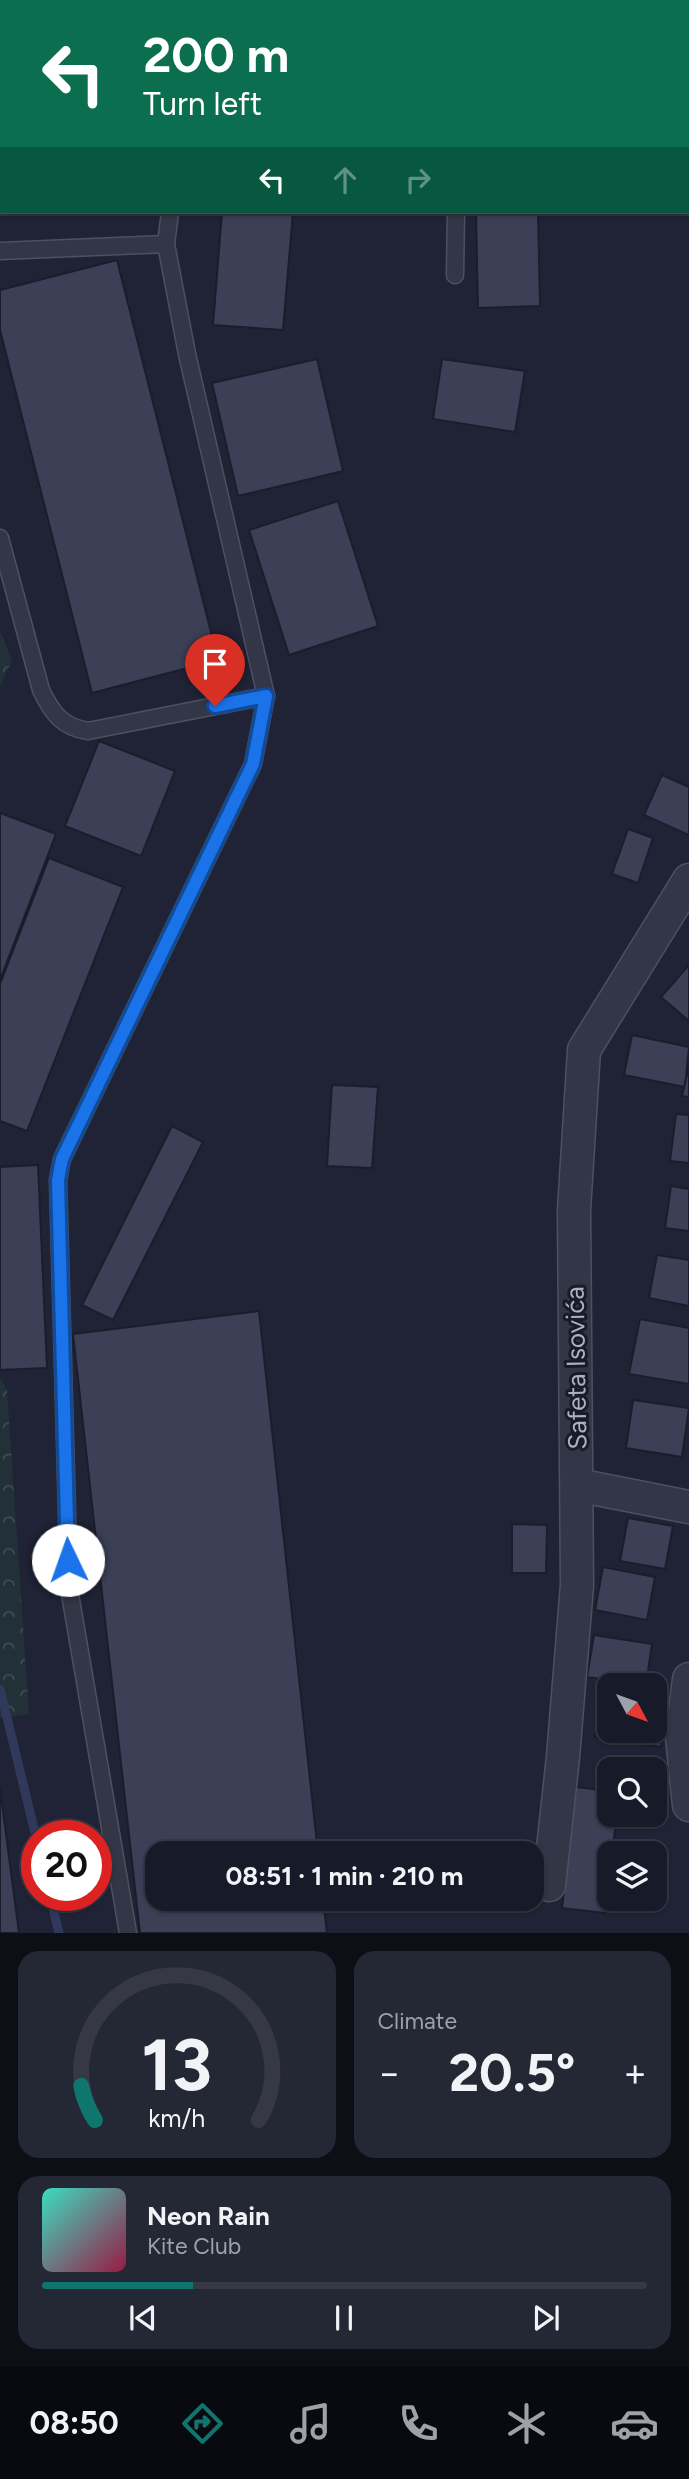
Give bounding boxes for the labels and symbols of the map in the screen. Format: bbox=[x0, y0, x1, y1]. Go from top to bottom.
pin bbox=[185, 634, 245, 706]
street label: Safeta Isovića bbox=[559, 1286, 593, 1450]
position arrow bbox=[31, 1523, 105, 1597]
north arrow bbox=[597, 1673, 667, 1743]
speed limit sign: 20 bbox=[21, 1820, 112, 1911]

